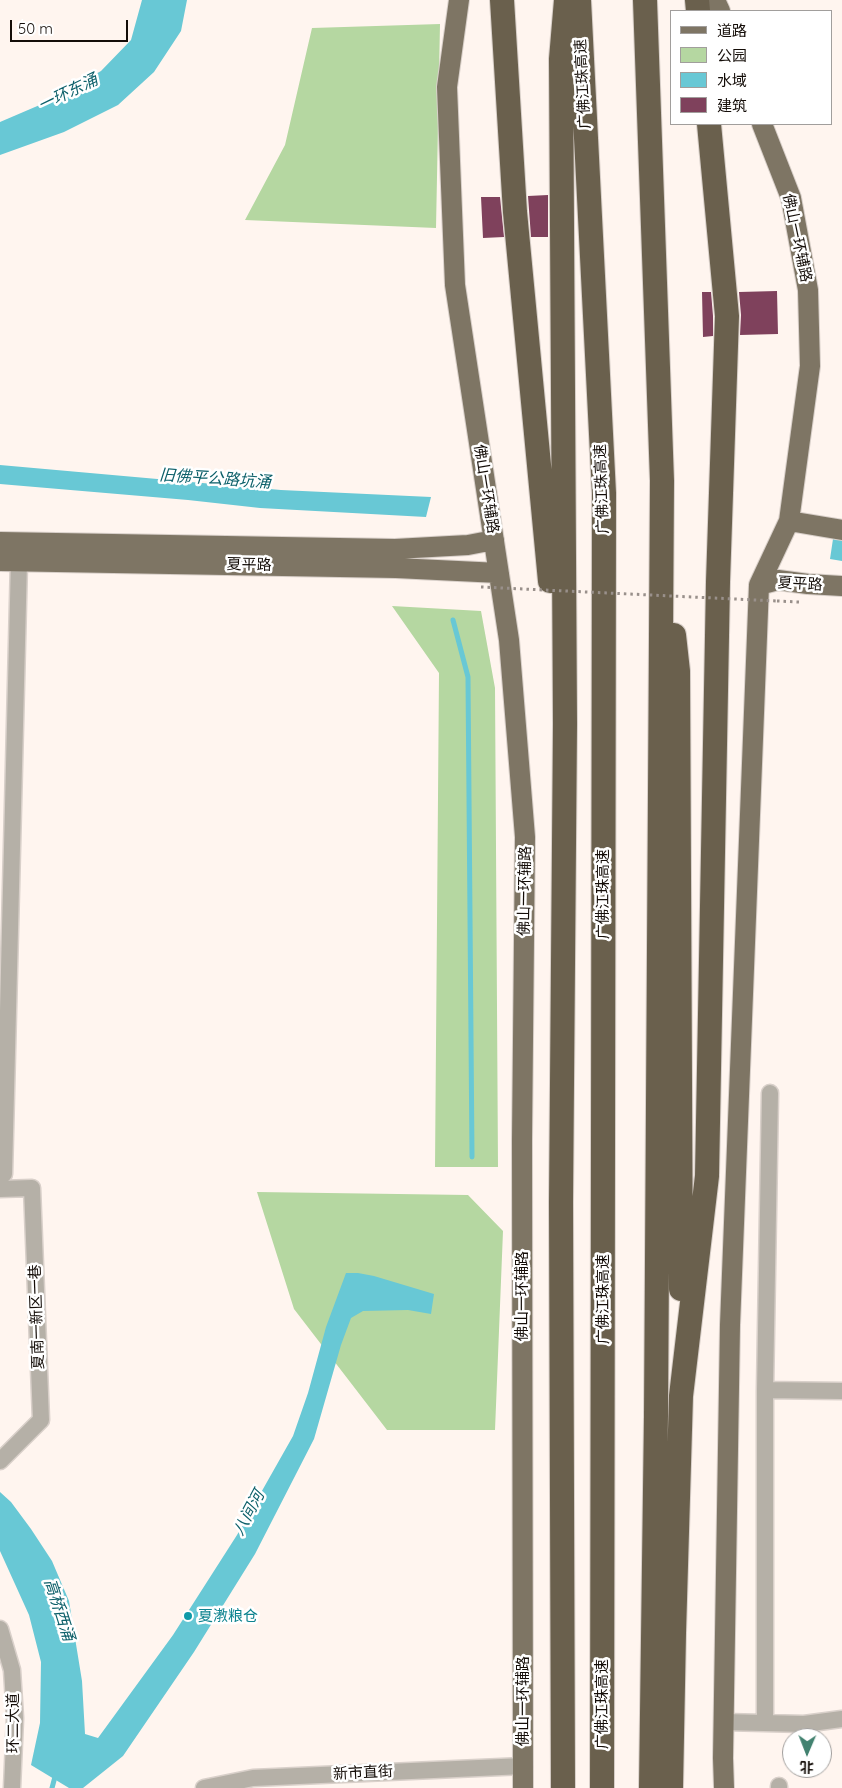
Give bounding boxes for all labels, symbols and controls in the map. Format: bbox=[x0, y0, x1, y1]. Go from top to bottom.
scale bar bbox=[12, 10, 130, 42]
legend bbox=[670, 10, 832, 125]
text: 50 m bbox=[18, 19, 53, 38]
text: 道路 bbox=[717, 21, 747, 40]
street label: 广佛江珠高速 bbox=[572, 39, 594, 129]
text: 公园 bbox=[717, 46, 747, 65]
water label: 一环东涌 bbox=[35, 70, 101, 116]
text: 水域 bbox=[717, 71, 747, 90]
text: 建筑 bbox=[717, 96, 747, 115]
street label: 佛山一环辅路 bbox=[779, 192, 815, 284]
street label: 佛山一环辅路 bbox=[470, 443, 502, 535]
street label: 广佛江珠高速 bbox=[591, 444, 613, 534]
water label: 旧佛平公路坑涌 bbox=[158, 466, 272, 492]
street label: 夏平路 bbox=[226, 556, 272, 574]
street label: 夏平路 bbox=[777, 574, 823, 594]
street label: 佛山一环辅路 bbox=[515, 846, 535, 936]
street label: 广佛江珠高速 bbox=[594, 849, 612, 939]
street label: 佛山一环辅路 bbox=[513, 1251, 531, 1341]
street label: 广佛江珠高速 bbox=[594, 1254, 612, 1344]
street label: 夏南一新区一巷 bbox=[26, 1264, 48, 1370]
water label: 八间河 bbox=[229, 1487, 269, 1539]
water label: 高桥西涌 bbox=[40, 1577, 78, 1643]
place label: 夏漖粮仓 bbox=[198, 1607, 258, 1625]
marker: 夏漖粮仓 bbox=[182, 1610, 194, 1622]
street label: 佛山一环辅路 bbox=[514, 1656, 532, 1746]
street label: 广佛江珠高速 bbox=[593, 1659, 611, 1749]
street label: 环二大道 bbox=[4, 1693, 22, 1753]
north arrow bbox=[782, 1728, 832, 1778]
text: 北 bbox=[800, 1758, 814, 1776]
street label: 新市直街 bbox=[333, 1762, 393, 1784]

